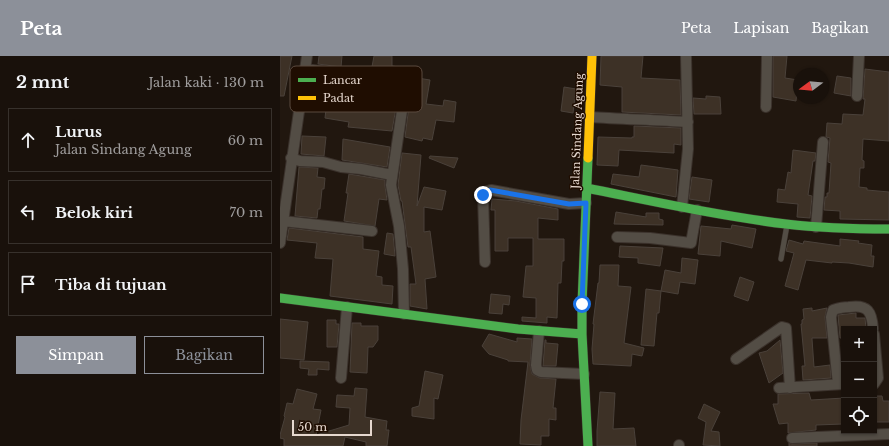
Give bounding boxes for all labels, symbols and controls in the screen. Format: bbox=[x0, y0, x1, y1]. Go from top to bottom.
text: Peta bbox=[20, 17, 62, 40]
text: Peta bbox=[681, 19, 711, 37]
text: Lapisan bbox=[733, 19, 789, 37]
text: Bagikan bbox=[811, 19, 869, 37]
legend bbox=[290, 66, 422, 112]
north arrow bbox=[793, 68, 829, 104]
text: 2 mnt bbox=[16, 72, 69, 93]
street label: Jalan Sindang Agung bbox=[568, 72, 586, 191]
text: Lancar bbox=[323, 73, 363, 87]
text: Jalan kaki · 130 m bbox=[148, 74, 264, 91]
text: Padat bbox=[323, 91, 355, 105]
text: Lurus bbox=[55, 122, 102, 141]
icon: ahead bbox=[17, 129, 39, 151]
text: 60 m bbox=[228, 132, 263, 149]
text: Jalan Sindang Agung bbox=[55, 141, 192, 158]
route end bbox=[474, 186, 492, 204]
icon: left bbox=[17, 201, 39, 223]
text: Belok kiri bbox=[55, 203, 133, 222]
text: 70 m bbox=[230, 204, 263, 221]
icon: arrive bbox=[17, 273, 39, 295]
text: Tiba di tujuan bbox=[55, 275, 167, 294]
route start bbox=[573, 295, 591, 313]
map controls bbox=[841, 326, 877, 434]
button: + bbox=[841, 326, 877, 362]
button: Simpan bbox=[16, 336, 136, 374]
button: Bagikan bbox=[144, 336, 264, 374]
button: − bbox=[841, 362, 877, 398]
button: locate bbox=[841, 398, 877, 434]
scale bar bbox=[292, 418, 372, 437]
text: 50 m bbox=[298, 420, 327, 434]

